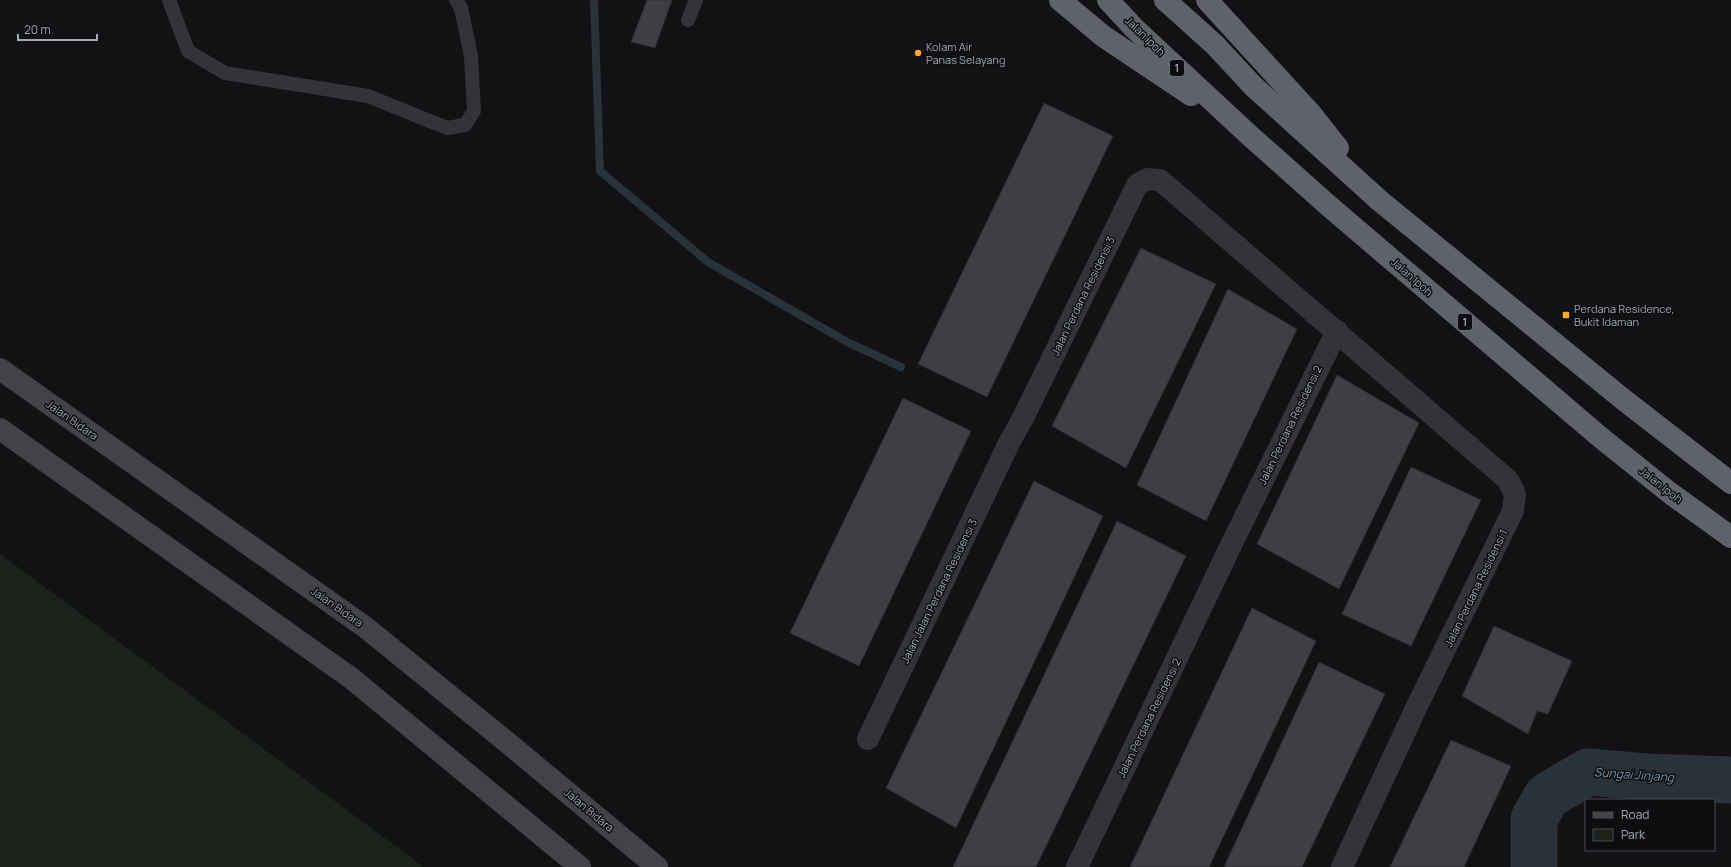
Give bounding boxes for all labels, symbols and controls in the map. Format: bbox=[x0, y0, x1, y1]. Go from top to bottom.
street label: Jalan Ipoh bbox=[1122, 13, 1169, 59]
scale bar bbox=[18, 16, 97, 42]
text: 20 m bbox=[24, 21, 51, 38]
place label: Kolam Air Panas Selayang bbox=[926, 39, 1005, 67]
marker: Kolam Air Panas Selayang bbox=[913, 48, 923, 58]
road number: 1 bbox=[1170, 60, 1184, 76]
street label: Jalan Perdana Residensi 3 bbox=[1047, 234, 1118, 358]
street label: Jalan Ipoh bbox=[1388, 254, 1436, 299]
place label: Perdana Residence, Bukit Idaman bbox=[1574, 301, 1674, 329]
marker: Perdana Residence, Bukit Idaman bbox=[1561, 310, 1571, 320]
road number: 1 bbox=[1458, 314, 1472, 330]
street label: Jalan Perdana Residensi 2 bbox=[1254, 363, 1325, 487]
street label: Jalan Bidara bbox=[43, 396, 101, 443]
street label: Jalan Ipoh bbox=[1637, 463, 1686, 506]
street label: Jalan Jalan Perdana Residensi 3 bbox=[897, 516, 980, 666]
street label: Jalan Perdana Residensi 1 bbox=[1441, 527, 1511, 649]
street label: Jalan Bidara bbox=[308, 583, 366, 630]
street label: Jalan Perdana Residensi 2 bbox=[1113, 656, 1184, 780]
water label: Sungai Jinjang bbox=[1594, 763, 1675, 786]
street label: Jalan Bidara bbox=[561, 784, 617, 835]
legend bbox=[1585, 799, 1715, 851]
text: Road bbox=[1621, 806, 1649, 823]
text: Park bbox=[1621, 826, 1646, 843]

